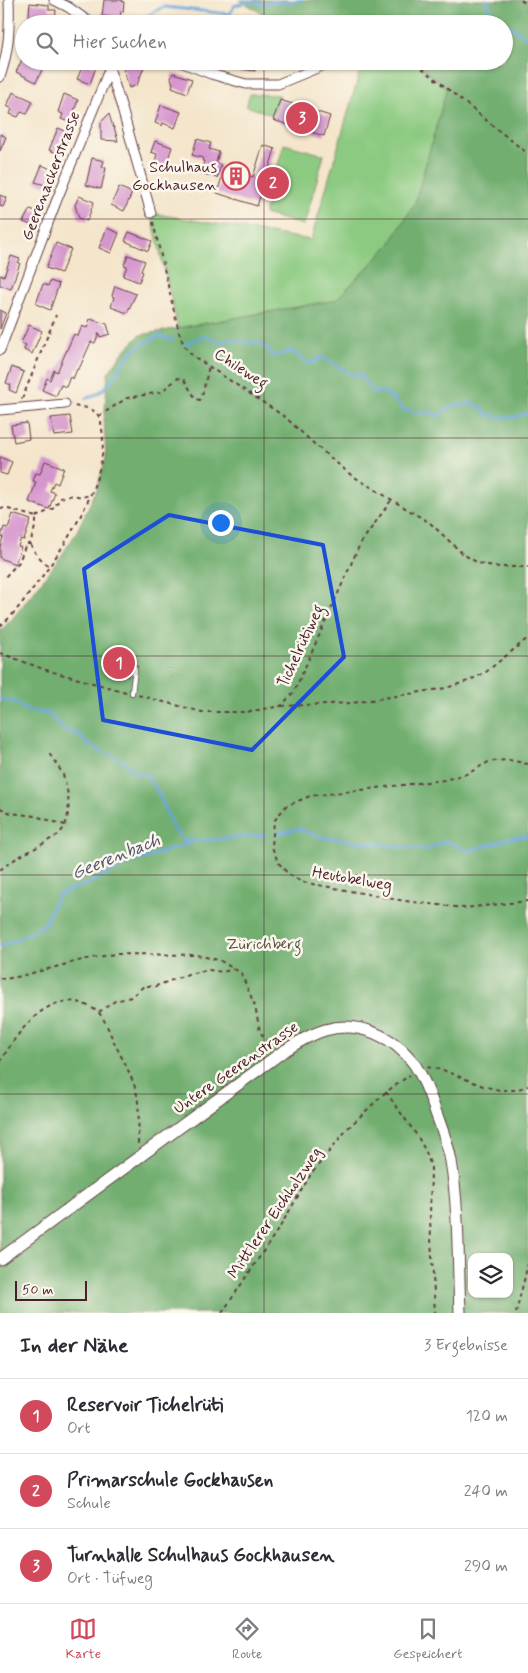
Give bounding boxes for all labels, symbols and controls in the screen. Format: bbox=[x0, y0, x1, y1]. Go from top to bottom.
search box bbox=[15, 15, 513, 70]
icon: search bbox=[33, 29, 61, 57]
text: Hier suchen bbox=[73, 30, 167, 55]
pin: 3 bbox=[286, 99, 318, 137]
street label: Geerenackerstrasse bbox=[17, 108, 85, 244]
place label: Schulhaus Gockhausen bbox=[132, 157, 217, 196]
building icon: Schulhaus Gockhausen bbox=[221, 161, 251, 191]
pin: 2 bbox=[257, 164, 289, 202]
street label: Chileweg bbox=[209, 344, 272, 395]
your location bbox=[208, 510, 234, 536]
street label: Tichelrütiweg bbox=[273, 601, 330, 691]
pin: 1 bbox=[103, 644, 135, 682]
water label: Geerenbach bbox=[68, 828, 164, 886]
street label: Heutobelweg bbox=[310, 862, 394, 897]
park label: Zürichberg bbox=[226, 934, 302, 956]
street label: Untere Geerenstrasse bbox=[169, 1017, 303, 1119]
street label: Mittlerer Eichholzweg bbox=[223, 1143, 327, 1283]
map controls bbox=[468, 1253, 513, 1298]
button: layers bbox=[468, 1253, 513, 1298]
scale bar bbox=[15, 1278, 88, 1301]
text: 50 m bbox=[22, 1281, 53, 1299]
text: In der Nähe bbox=[20, 1332, 128, 1360]
text: 3 Ergebnisse bbox=[424, 1335, 508, 1356]
text: Reservoir Tichelrüti bbox=[67, 1393, 223, 1418]
text: 1 bbox=[32, 1406, 40, 1427]
text: 120 m bbox=[466, 1406, 508, 1427]
text: Ort bbox=[67, 1418, 91, 1439]
text: Primarschule Gockhausen bbox=[67, 1468, 273, 1493]
text: 2 bbox=[32, 1481, 40, 1502]
text: 240 m bbox=[464, 1481, 508, 1502]
text: Schule bbox=[67, 1493, 111, 1514]
text: Turnhalle Schulhaus Gockhausen bbox=[67, 1543, 334, 1568]
text: 3 bbox=[32, 1556, 40, 1577]
text: 290 m bbox=[464, 1556, 508, 1577]
text: Ort · Tüfweg bbox=[67, 1568, 153, 1589]
tab: Karte bbox=[65, 1615, 101, 1663]
tab: Route bbox=[232, 1615, 262, 1663]
tab: Gespeichert bbox=[393, 1615, 463, 1663]

